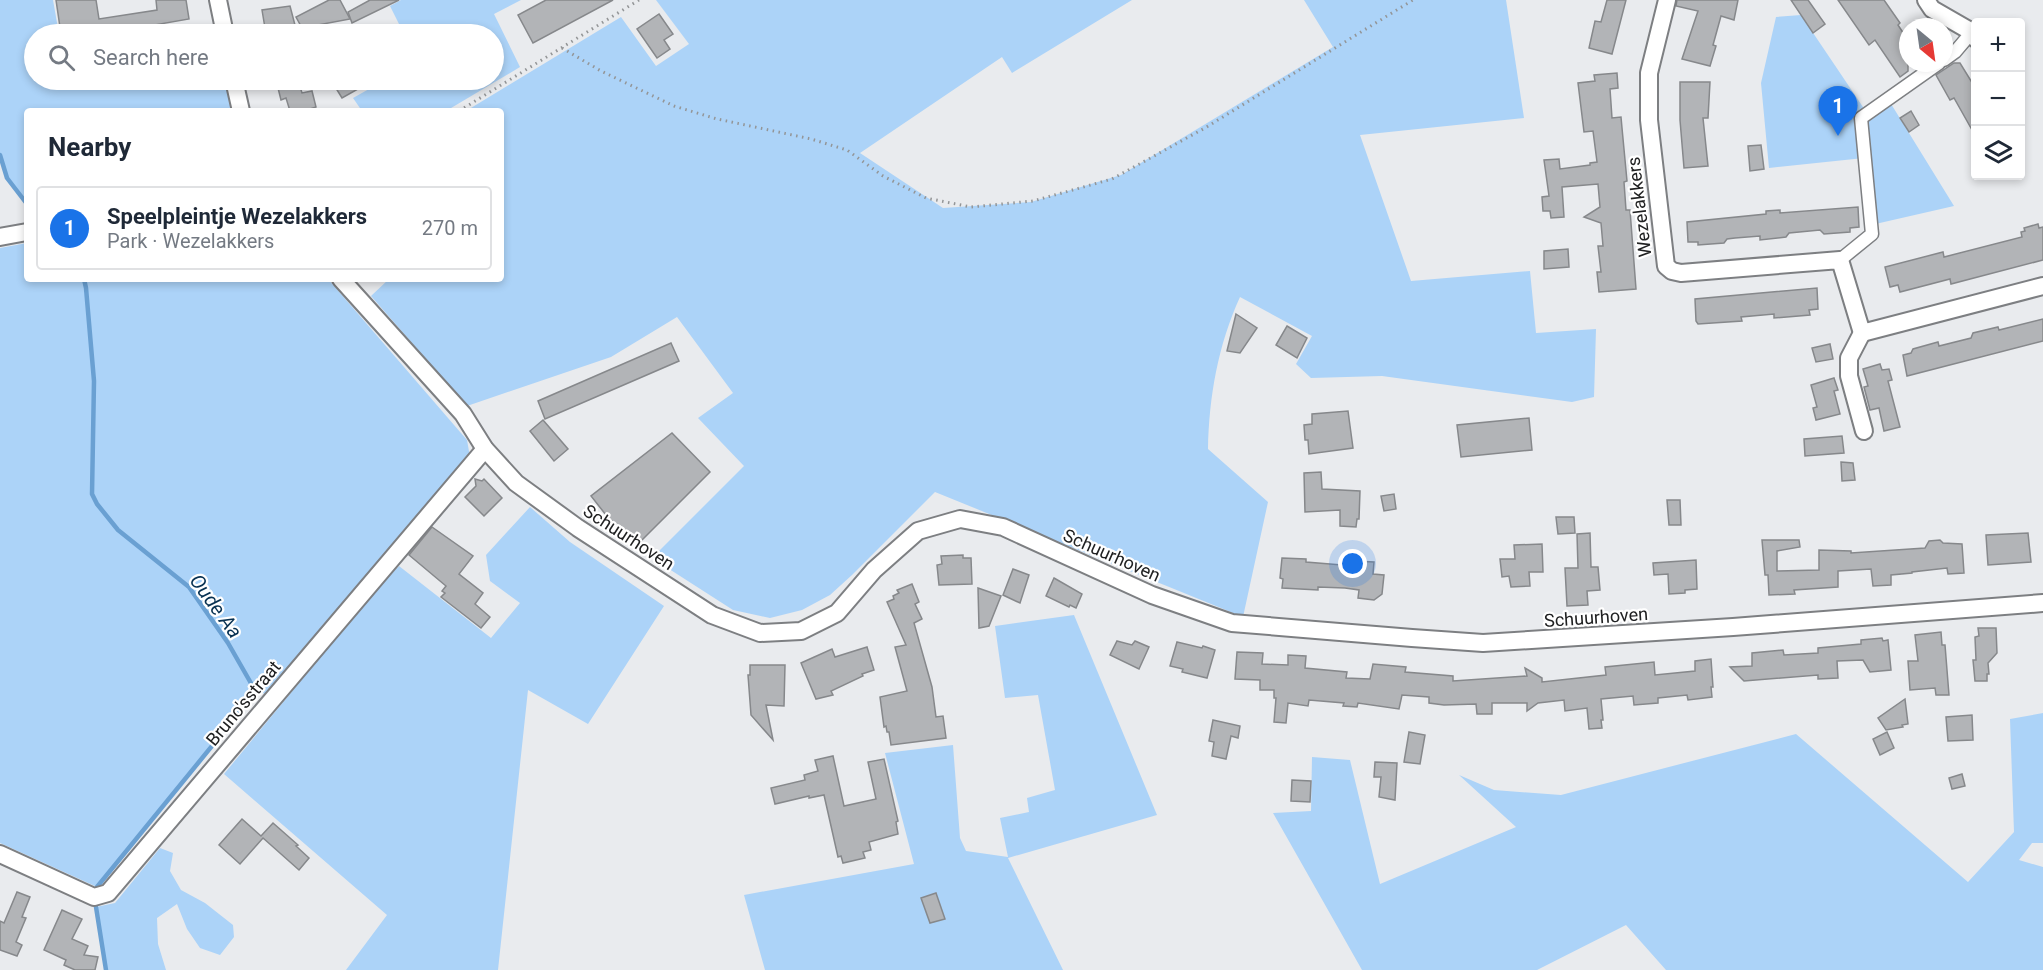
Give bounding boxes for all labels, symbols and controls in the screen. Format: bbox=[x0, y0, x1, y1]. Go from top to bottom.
north arrow bbox=[1899, 18, 1953, 72]
map controls bbox=[1971, 18, 2025, 180]
button: + bbox=[1971, 18, 2025, 72]
search box bbox=[24, 24, 504, 90]
icon: search bbox=[45, 41, 78, 74]
text: Search here bbox=[93, 45, 209, 70]
button: − bbox=[1971, 72, 2025, 126]
pin: 1 bbox=[1818, 86, 1858, 136]
button: layers bbox=[1971, 126, 2025, 180]
text: Nearby bbox=[48, 132, 131, 162]
street label: Wezelakkers bbox=[1622, 156, 1656, 258]
text: Speelpleintje Wezelakkers bbox=[107, 204, 367, 229]
text: 1 bbox=[64, 216, 75, 240]
text: 270 m bbox=[422, 216, 478, 240]
text: Park · Wezelakkers bbox=[107, 229, 274, 253]
street label: Schuurhoven bbox=[580, 500, 678, 574]
street label: Schuurhoven bbox=[1060, 524, 1164, 586]
your location bbox=[1338, 549, 1367, 578]
water label: Oude Aa bbox=[185, 569, 247, 643]
street label: Schuurhoven bbox=[1543, 603, 1649, 631]
street label: Bruno'sstraat bbox=[201, 656, 285, 750]

